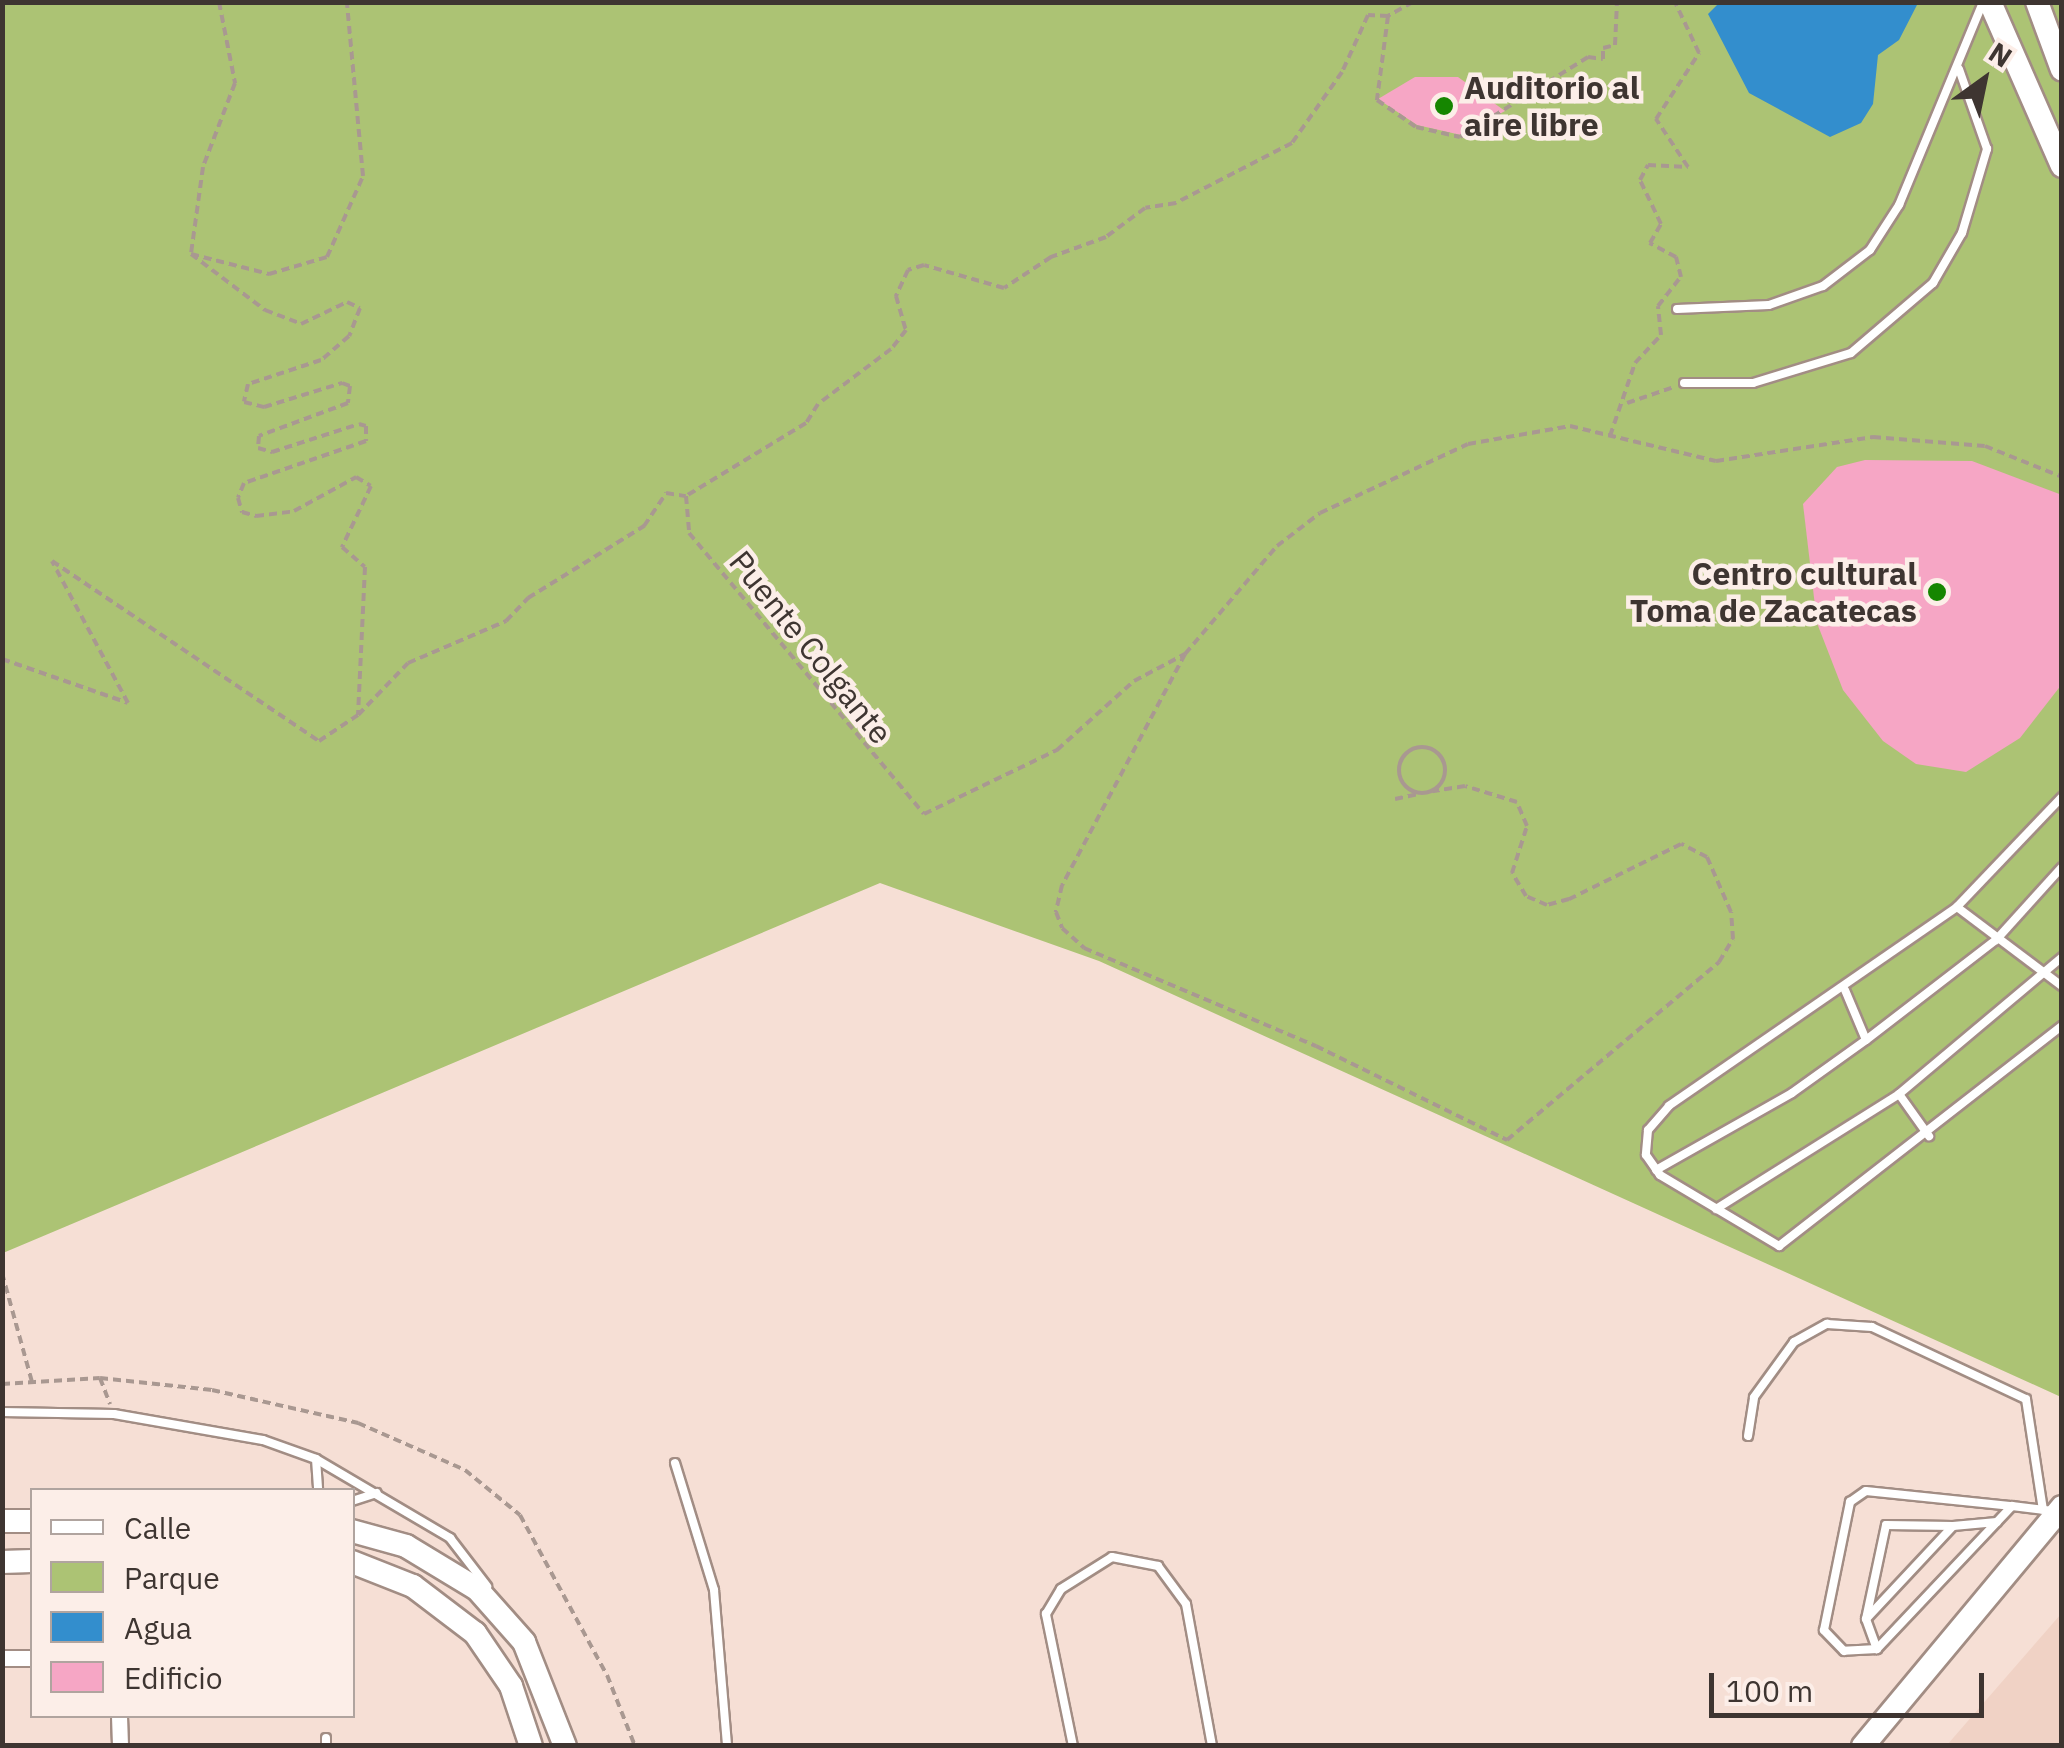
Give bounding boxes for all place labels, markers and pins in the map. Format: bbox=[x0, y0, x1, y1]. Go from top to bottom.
place label: Auditorio al aire libre bbox=[1464, 69, 1639, 144]
marker: Auditorio al aire libre bbox=[1433, 95, 1455, 117]
place label: Centro cultural Toma de Zacatecas bbox=[1630, 555, 1917, 630]
marker: Centro cultural Toma de Zacatecas bbox=[1926, 581, 1948, 603]

